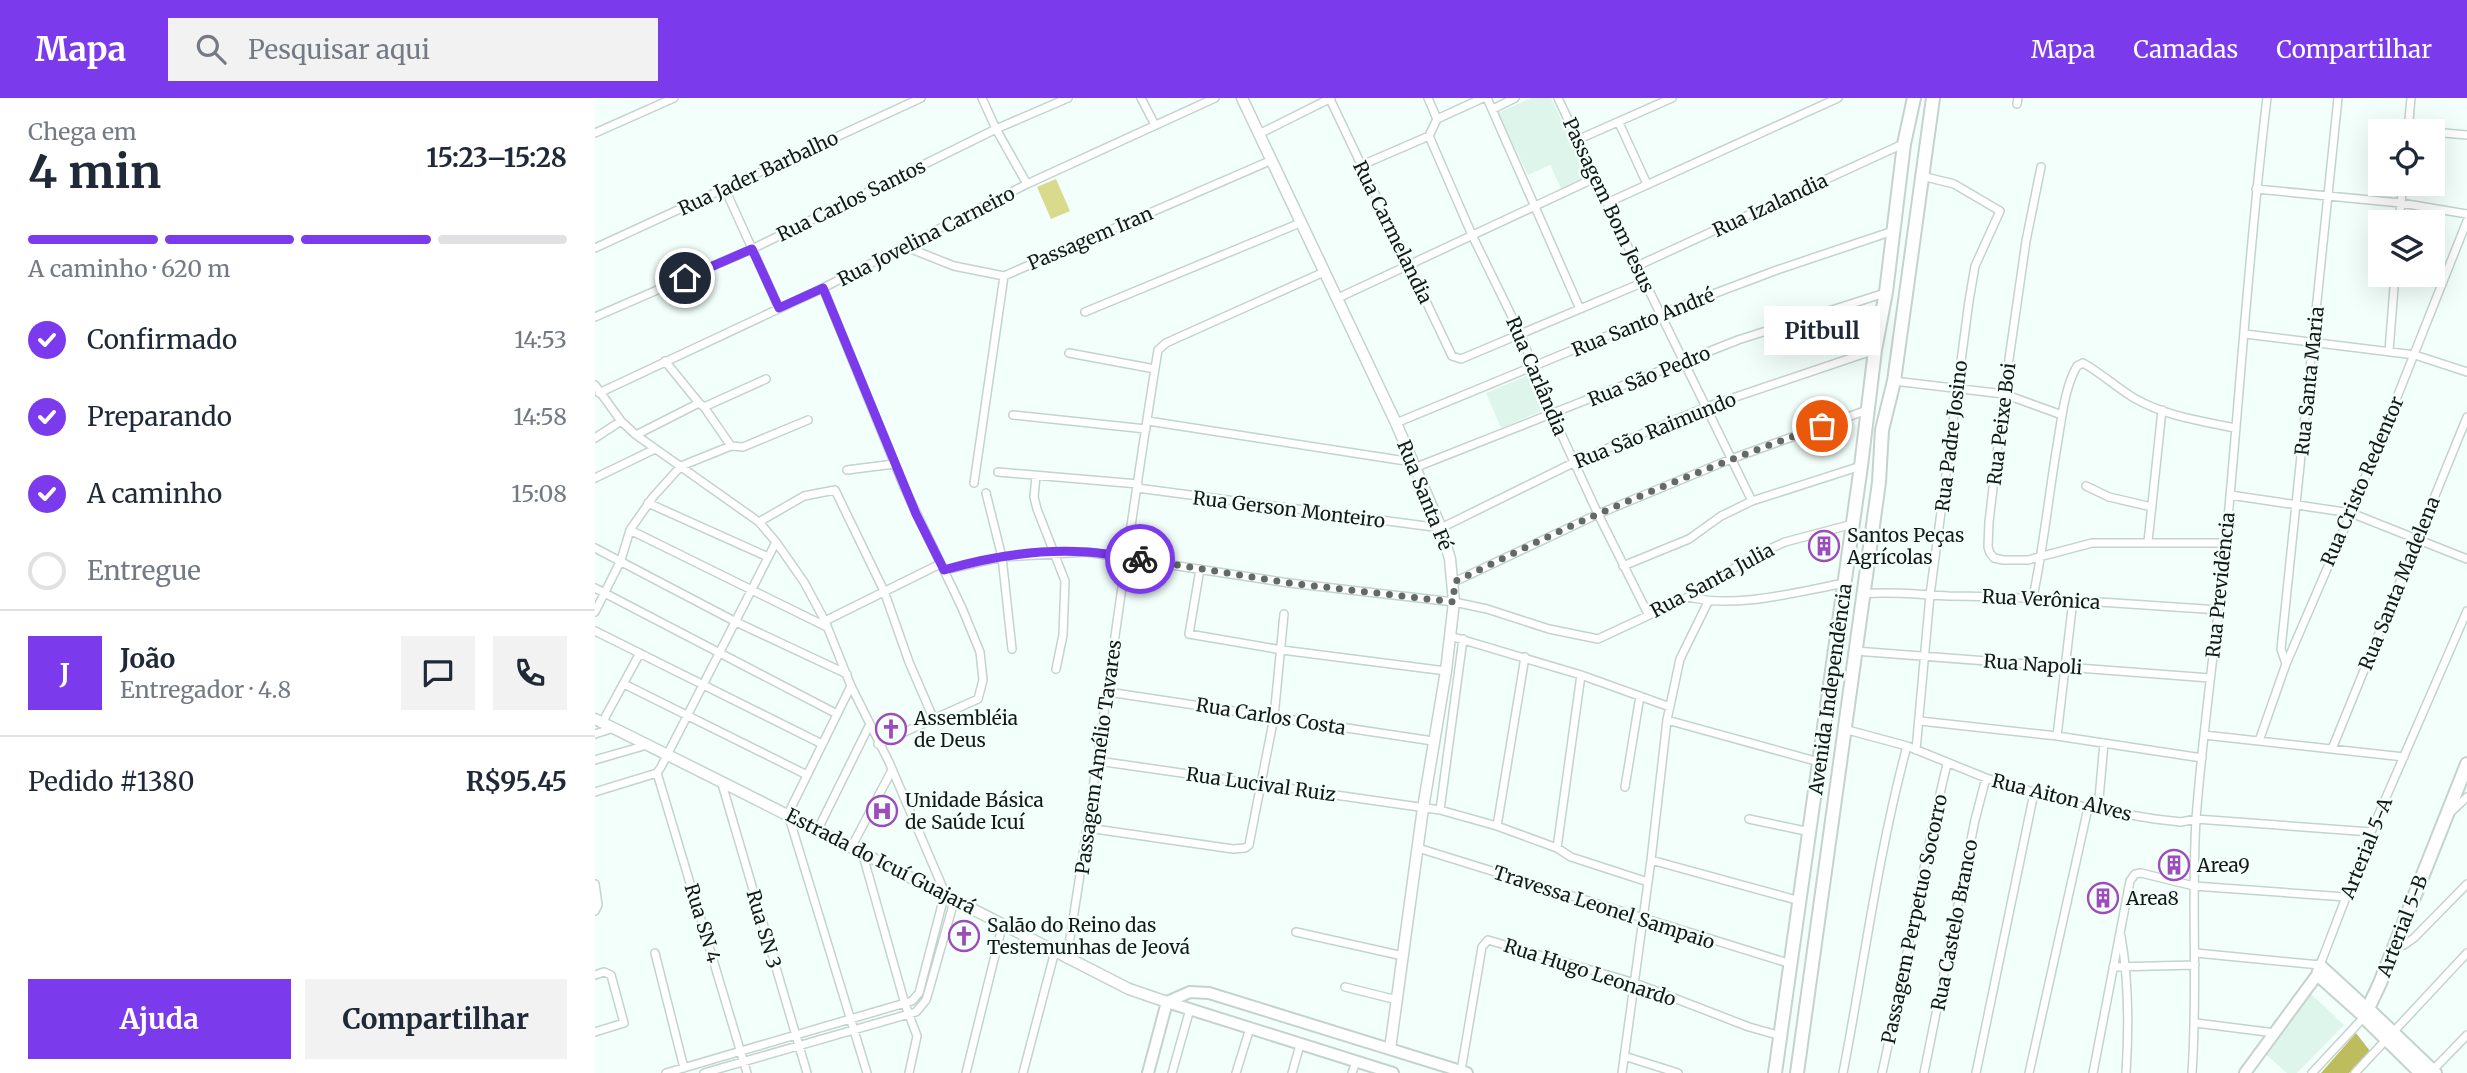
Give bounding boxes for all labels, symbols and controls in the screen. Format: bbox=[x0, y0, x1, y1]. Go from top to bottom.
search box bbox=[168, 18, 658, 81]
text: Mapa bbox=[35, 29, 126, 70]
icon: search bbox=[192, 30, 230, 68]
text: Pesquisar aqui bbox=[248, 33, 430, 66]
text: Mapa bbox=[2031, 34, 2095, 65]
text: Camadas bbox=[2133, 34, 2238, 65]
text: Compartilhar bbox=[2276, 34, 2432, 65]
street label: Passagem Bom Jesus bbox=[1558, 114, 1660, 296]
text: Chega em bbox=[28, 117, 137, 146]
map controls bbox=[2368, 119, 2445, 287]
button: locate bbox=[2368, 119, 2445, 196]
street label: Rua Jader Barbalho bbox=[674, 125, 842, 221]
text: 15:23–15:28 bbox=[426, 141, 567, 174]
text: 4 min bbox=[28, 143, 161, 201]
street label: Rua Carlos Santos bbox=[773, 154, 929, 246]
street label: Rua Carmelandia bbox=[1348, 157, 1438, 307]
street label: Rua Izalandia bbox=[1709, 168, 1831, 242]
street label: Rua Jovelina Carneiro bbox=[833, 181, 1019, 291]
street label: Passagem Iran bbox=[1024, 201, 1157, 275]
button: layers bbox=[2368, 210, 2445, 287]
pin bbox=[655, 248, 715, 308]
text: A caminho · 620 m bbox=[28, 254, 230, 283]
icon: home bbox=[666, 259, 704, 297]
street label: Rua Santo André bbox=[1568, 282, 1718, 362]
street label: Rua Santa Maria bbox=[2289, 305, 2329, 457]
callout: Pitbull bbox=[1764, 307, 1880, 356]
street label: Rua Carlândia bbox=[1501, 313, 1573, 439]
text: Pitbull bbox=[1784, 316, 1860, 345]
icon: check bbox=[28, 321, 66, 359]
text: Confirmado bbox=[87, 323, 237, 356]
text: 14:53 bbox=[514, 325, 567, 354]
street label: Rua São Pedro bbox=[1584, 341, 1714, 411]
street label: Rua Padre Josino bbox=[1930, 359, 1972, 513]
street label: Rua Peixe Boi bbox=[1982, 361, 2020, 487]
street label: Rua São Raimundo bbox=[1571, 387, 1739, 473]
street label: Rua Cristo Redentor bbox=[2315, 392, 2409, 569]
pin bbox=[1792, 396, 1852, 456]
icon: check bbox=[28, 398, 66, 436]
text: Preparando bbox=[87, 400, 232, 433]
text: 14:58 bbox=[513, 402, 567, 431]
icon: bag bbox=[1803, 407, 1841, 445]
street label: Rua Santa Fé bbox=[1392, 436, 1458, 554]
icon: check bbox=[28, 475, 66, 513]
text: A caminho bbox=[87, 477, 222, 510]
text: 15:08 bbox=[511, 479, 567, 508]
street label: Rua Gerson Monteiro bbox=[1191, 485, 1387, 533]
street label: Rua Santa Madelena bbox=[2353, 493, 2445, 673]
street label: Rua Previdência bbox=[2200, 511, 2240, 659]
place label: Santos Peças Agrícolas bbox=[1846, 523, 1964, 569]
courier bbox=[1105, 524, 1175, 594]
building icon: Santos Peças Agrícolas bbox=[1807, 529, 1841, 563]
street label: Rua Santa Julia bbox=[1646, 537, 1778, 623]
icon: bike bbox=[1121, 540, 1159, 578]
text: Entregue bbox=[87, 554, 201, 587]
street label: Avenida Independência bbox=[1803, 582, 1857, 797]
street label: Rua Verônica bbox=[1981, 584, 2101, 614]
button: chat bbox=[401, 636, 475, 710]
button: phone bbox=[493, 636, 567, 710]
street label: Passagem Amélio Tavares bbox=[1070, 638, 1126, 876]
text: João bbox=[120, 642, 175, 675]
street label: Rua Napoli bbox=[1983, 649, 2083, 679]
text: J bbox=[60, 657, 70, 690]
text: Entregador · 4.8 bbox=[120, 675, 291, 704]
street label: Rua Carlos Costa bbox=[1194, 692, 1348, 740]
place label: Assembléia de Deus bbox=[913, 706, 1018, 752]
church icon: Assembléia de Deus bbox=[874, 712, 908, 746]
street label: Rua Lucival Ruiz bbox=[1185, 762, 1337, 806]
text: Pedido #1380 bbox=[28, 765, 194, 798]
text: R$95.45 bbox=[466, 765, 567, 798]
street label: Rua Aiton Alves bbox=[1990, 768, 2134, 826]
place label: Unidade Básica de Saúde Icuí bbox=[905, 788, 1044, 834]
street label: Passagem Perpetuo Socorro bbox=[1876, 792, 1952, 1046]
street label: Arterial 5-A bbox=[2334, 793, 2397, 903]
hospital icon: Unidade Básica de Saúde Icuí bbox=[865, 794, 899, 828]
street label: Estrada do Icuí Guajará bbox=[782, 803, 980, 919]
street label: Rua Castelo Branco bbox=[1926, 837, 1982, 1013]
building icon: Area9 bbox=[2157, 848, 2191, 882]
place label: Area9 bbox=[2196, 853, 2250, 877]
street label: Travessa Leonel Sampaio bbox=[1490, 860, 1718, 954]
street label: Arterial 5-B bbox=[2371, 872, 2432, 981]
street label: Rua SN 4 bbox=[680, 880, 727, 966]
building icon: Area8 bbox=[2086, 881, 2120, 915]
place label: Area8 bbox=[2125, 886, 2179, 910]
street label: Rua SN 3 bbox=[741, 887, 787, 971]
place label: Salão do Reino das Testemunhas de Jeová bbox=[987, 913, 1190, 959]
church icon: Salão do Reino das Testemunhas de Jeová bbox=[947, 919, 981, 953]
street label: Rua Hugo Leonardo bbox=[1501, 933, 1679, 1011]
button: Ajuda bbox=[28, 979, 291, 1059]
button: Compartilhar bbox=[305, 979, 567, 1059]

